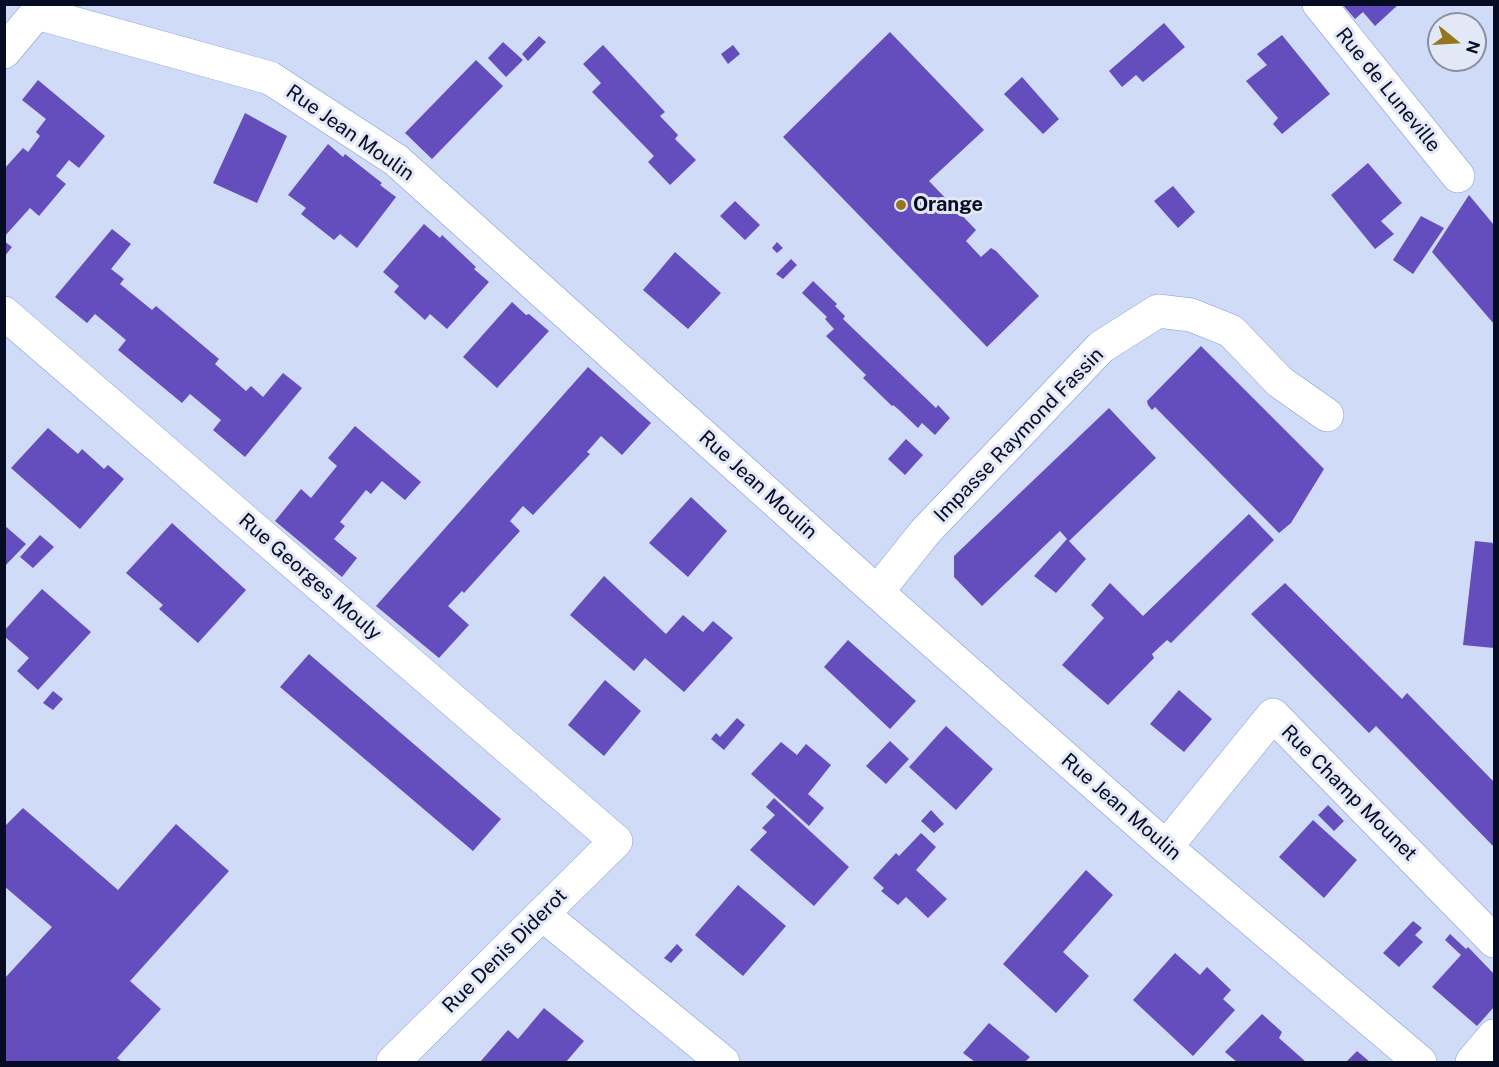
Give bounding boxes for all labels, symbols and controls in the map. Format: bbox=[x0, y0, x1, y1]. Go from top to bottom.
north arrow bbox=[1427, 12, 1487, 72]
street label: Rue de Luneville bbox=[1331, 23, 1445, 157]
text: N bbox=[1462, 38, 1484, 56]
street label: Rue Jean Moulin bbox=[281, 80, 419, 186]
place label: Orange bbox=[913, 193, 983, 217]
marker: Orange bbox=[894, 198, 908, 212]
street label: Impasse Raymond Fassin bbox=[929, 343, 1109, 527]
street label: Rue Jean Moulin bbox=[694, 426, 822, 544]
street label: Rue Georges Mouly bbox=[234, 508, 386, 646]
street label: Rue Champ Mounet bbox=[1276, 720, 1422, 866]
street label: Rue Jean Moulin bbox=[1056, 748, 1186, 866]
street label: Rue Denis Diderot bbox=[438, 884, 572, 1018]

